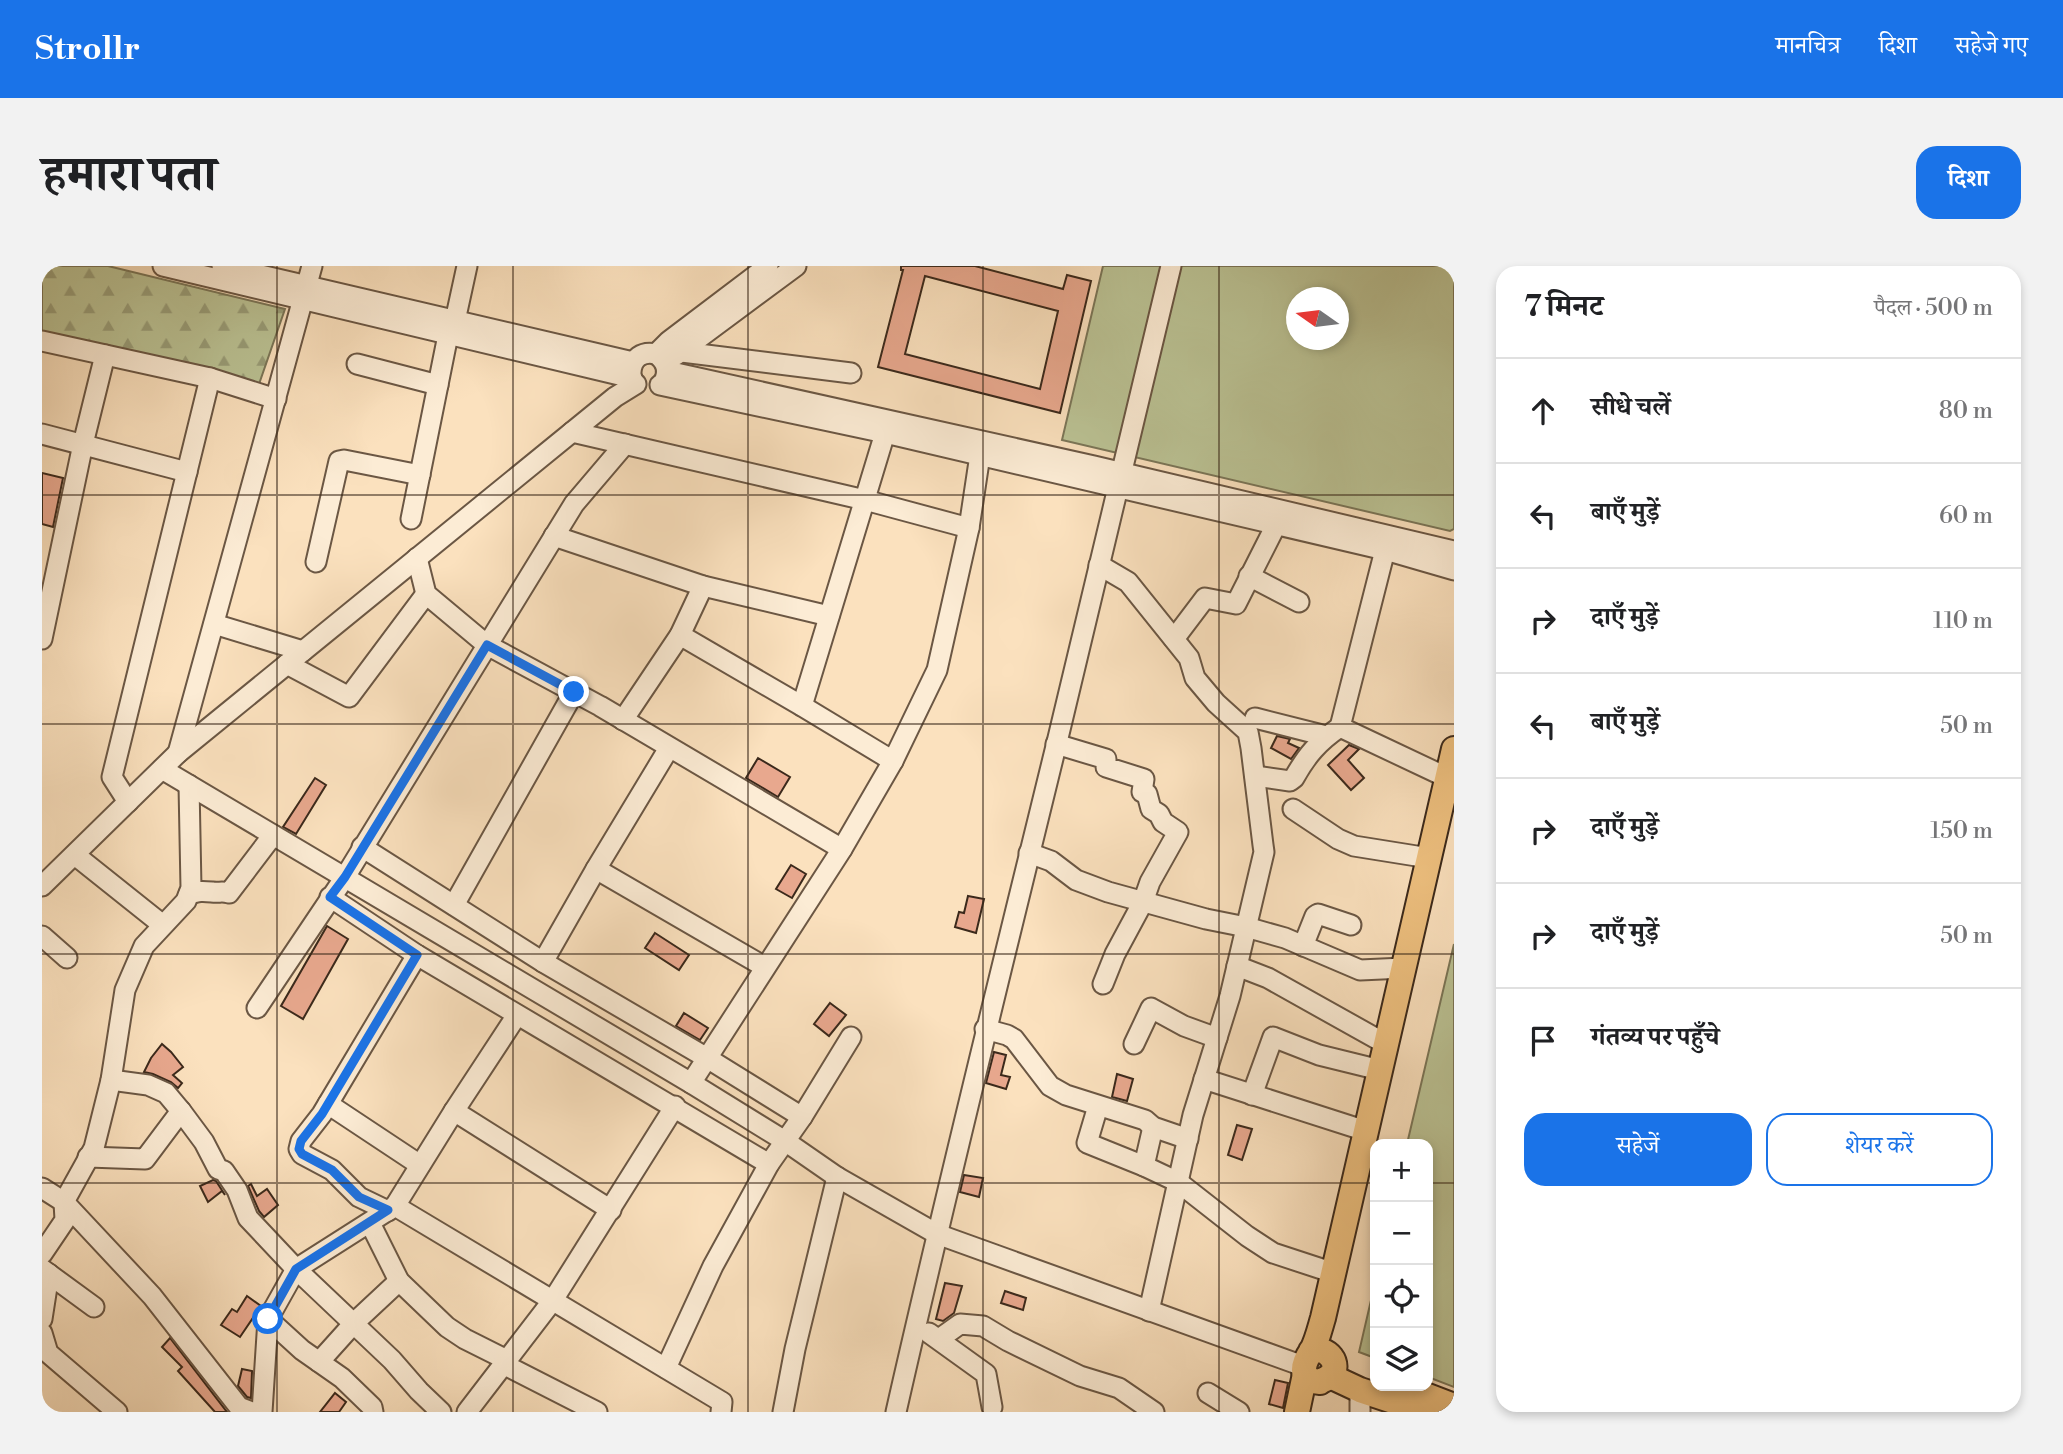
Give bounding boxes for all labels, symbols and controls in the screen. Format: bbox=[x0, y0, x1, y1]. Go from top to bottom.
text: Strollr bbox=[35, 29, 140, 70]
text: मानचित्र bbox=[1776, 31, 1841, 61]
text: दिशा bbox=[1879, 31, 1917, 61]
text: सहेजे गए bbox=[1955, 31, 2028, 61]
text: हमारा पता bbox=[42, 145, 217, 206]
button: दिशा bbox=[1916, 146, 2021, 219]
north arrow bbox=[1286, 287, 1349, 350]
text: 7 मिनट bbox=[1524, 288, 1603, 326]
text: पैदल · 500 m bbox=[1874, 294, 1993, 322]
text: सीधे चलें bbox=[1591, 391, 1671, 423]
icon: ahead bbox=[1524, 392, 1562, 430]
text: 80 m bbox=[1939, 397, 1993, 425]
text: बाएँ मुड़ें bbox=[1591, 496, 1660, 528]
icon: left bbox=[1524, 497, 1562, 535]
text: 60 m bbox=[1939, 502, 1993, 530]
text: दाएँ मुड़ें bbox=[1591, 601, 1659, 633]
icon: right bbox=[1524, 602, 1562, 640]
text: 110 m bbox=[1933, 607, 1993, 635]
route end bbox=[558, 676, 589, 707]
text: बाएँ मुड़ें bbox=[1591, 706, 1660, 738]
icon: left bbox=[1524, 707, 1562, 745]
text: 50 m bbox=[1940, 712, 1993, 740]
text: दाएँ मुड़ें bbox=[1591, 811, 1659, 843]
icon: right bbox=[1524, 812, 1562, 850]
text: 150 m bbox=[1930, 817, 1993, 845]
text: दाएँ मुड़ें bbox=[1591, 916, 1659, 948]
icon: right bbox=[1524, 917, 1562, 955]
text: 50 m bbox=[1940, 922, 1993, 950]
text: गंतव्य पर पहुँचे bbox=[1591, 1021, 1720, 1053]
icon: arrive bbox=[1524, 1022, 1562, 1060]
button: सहेजें bbox=[1524, 1113, 1752, 1186]
button: शेयर करें bbox=[1766, 1113, 1993, 1186]
map controls bbox=[1370, 1139, 1433, 1391]
button: + bbox=[1370, 1139, 1433, 1202]
button: − bbox=[1370, 1202, 1433, 1265]
button: locate bbox=[1370, 1265, 1433, 1328]
route start bbox=[252, 1303, 283, 1334]
button: layers bbox=[1370, 1328, 1433, 1391]

